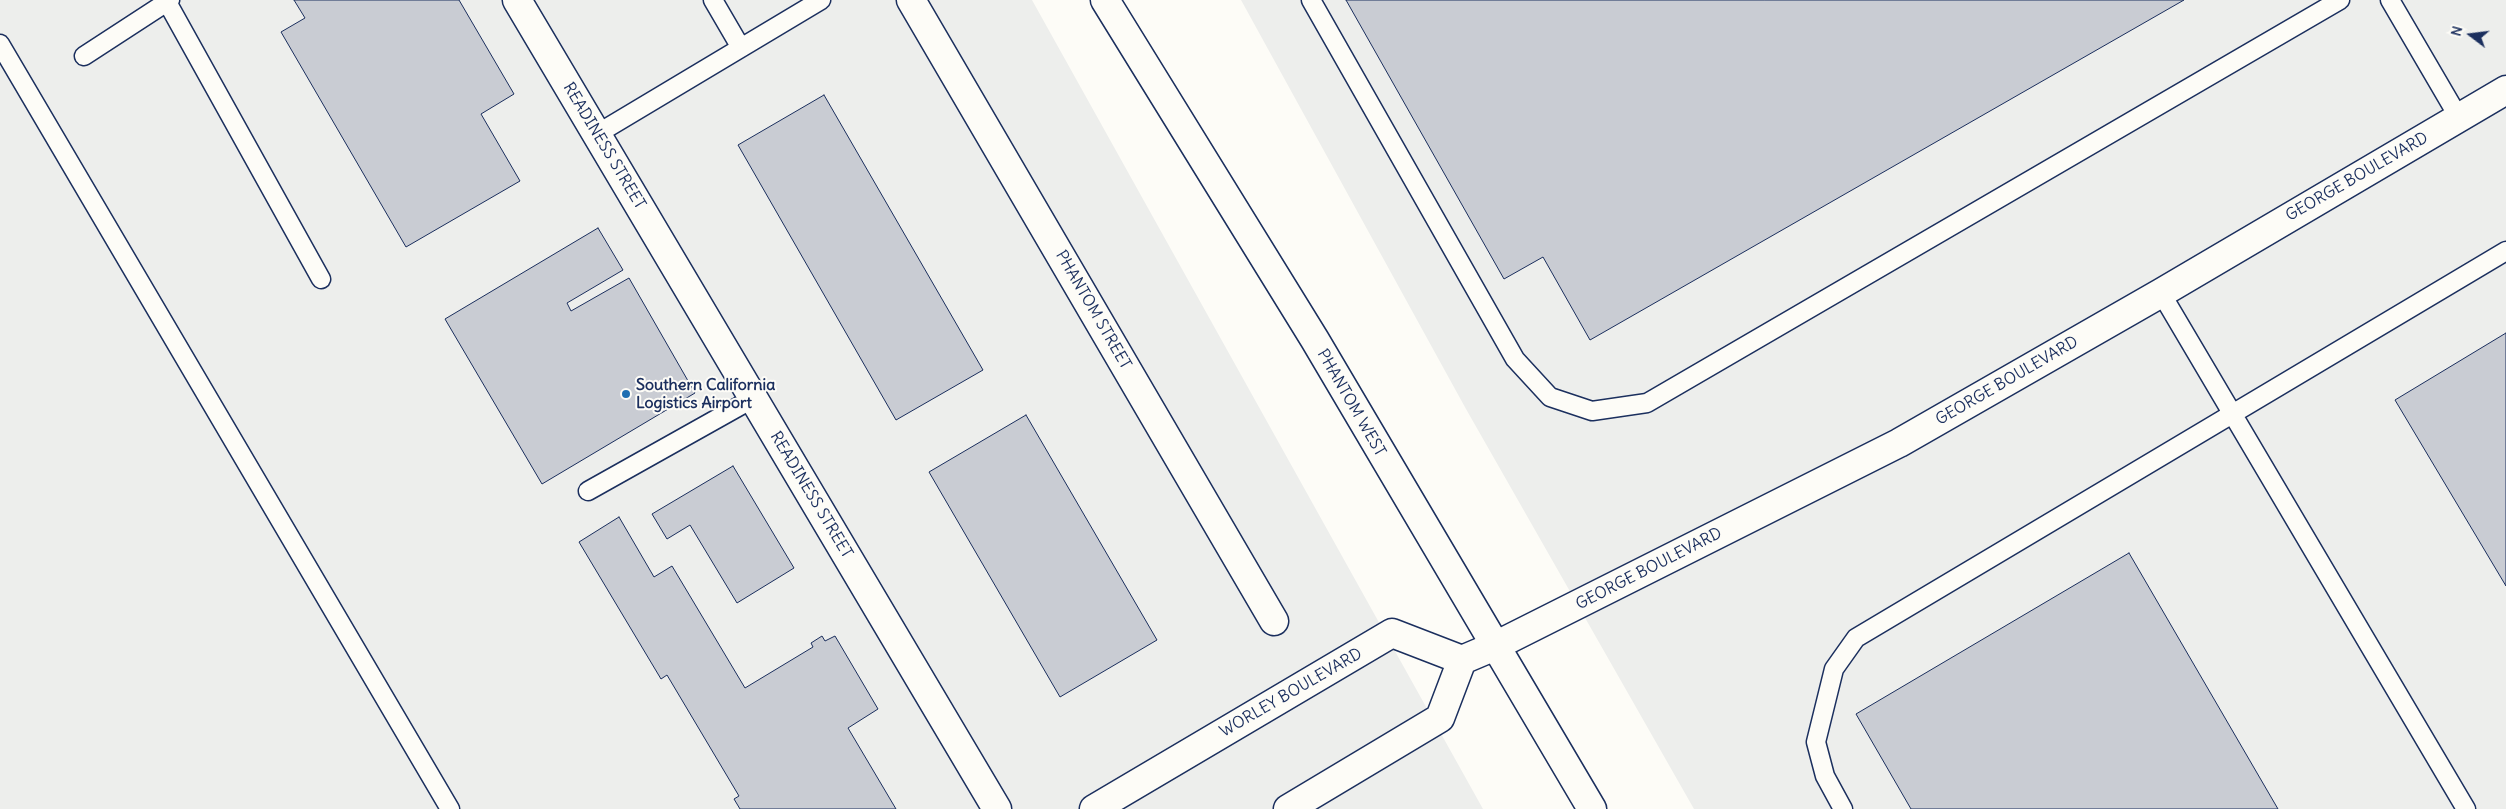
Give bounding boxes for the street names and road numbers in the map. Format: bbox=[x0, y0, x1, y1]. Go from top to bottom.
street label: READINESS STREET bbox=[559, 79, 649, 213]
street label: GEORGE BOULEVARD bbox=[2282, 128, 2432, 226]
street label: PHANTOM STREET bbox=[1051, 247, 1135, 373]
street label: GEORGE BOULEVARD bbox=[1932, 332, 2082, 430]
street label: PHANTOM WEST bbox=[1313, 346, 1389, 460]
street label: READINESS STREET bbox=[766, 428, 856, 562]
street label: GEORGE BOULEVARD bbox=[1573, 524, 1725, 614]
street label: WORLEY BOULEVARD bbox=[1216, 644, 1366, 742]

